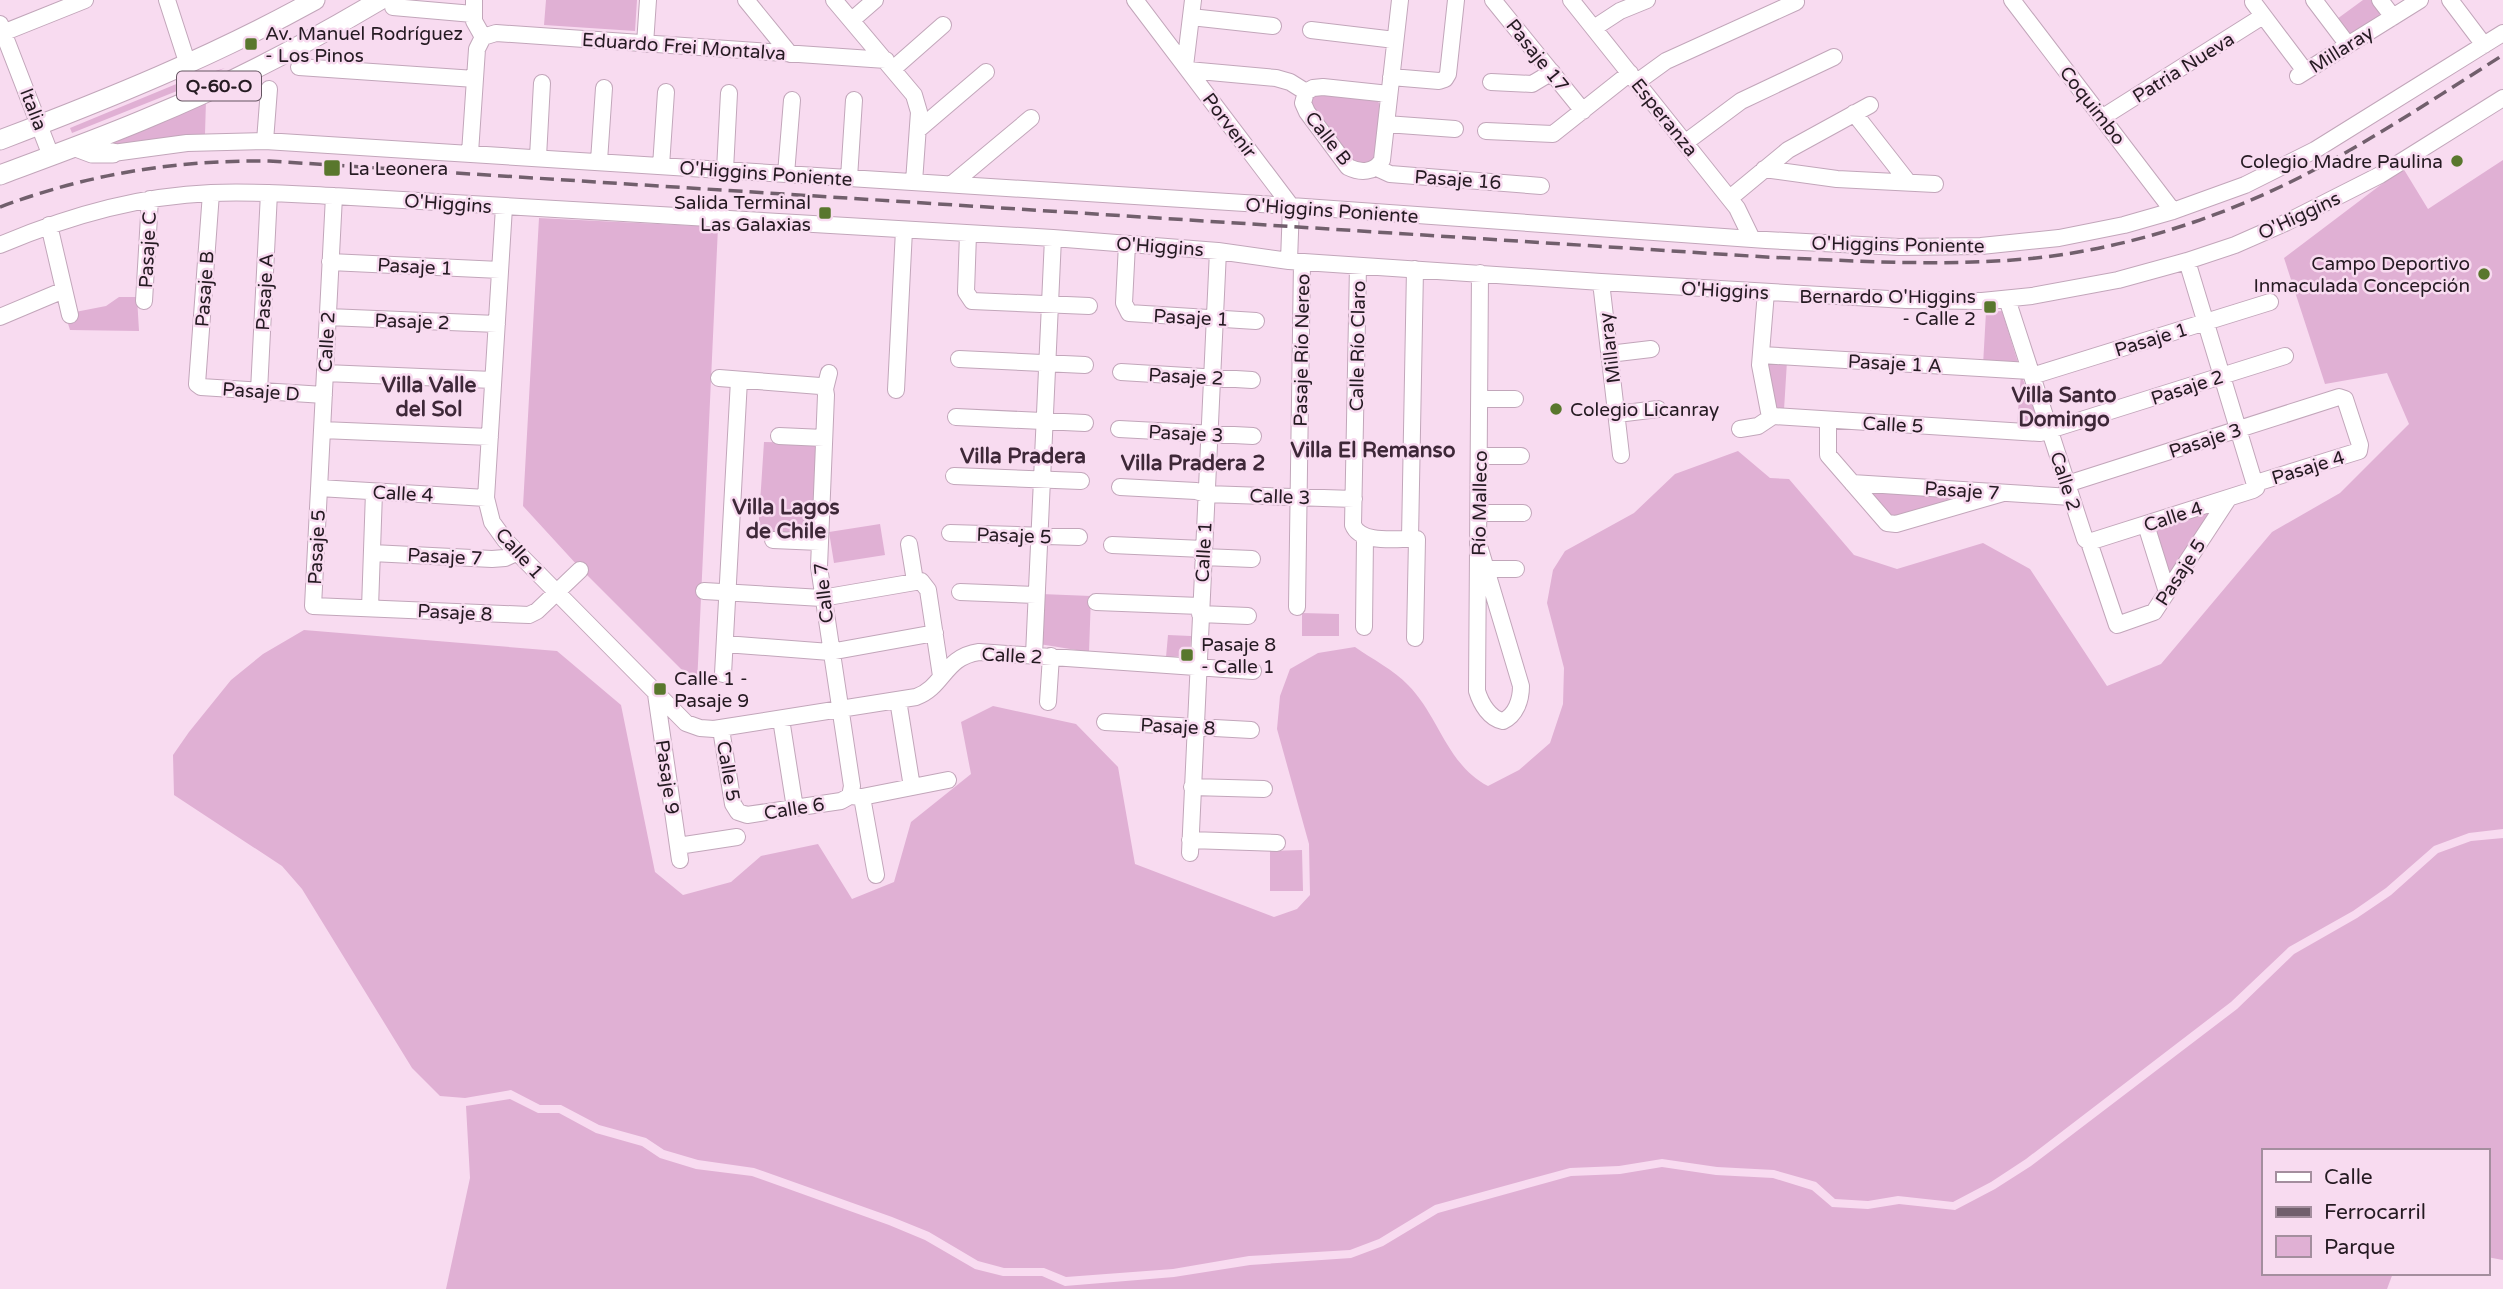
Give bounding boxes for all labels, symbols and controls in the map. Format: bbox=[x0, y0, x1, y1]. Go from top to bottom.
street label: Pasaje 17 bbox=[1501, 15, 1573, 96]
street label: Millaray bbox=[2306, 22, 2377, 78]
place label: Av. Manuel Rodríguez - Los Pinos bbox=[265, 23, 463, 67]
street label: Patria Nueva bbox=[2129, 28, 2238, 108]
street label: Eduardo Frei Montalva bbox=[581, 29, 787, 65]
marker: Av. Manuel Rodríguez - Los Pinos bbox=[243, 36, 259, 52]
street label: Coquimbo bbox=[2055, 62, 2130, 149]
road number: Q-60-O bbox=[177, 72, 261, 100]
street label: Esperanza bbox=[1626, 74, 1702, 161]
street label: Italia bbox=[15, 85, 51, 134]
street label: Porvenir bbox=[1198, 89, 1261, 163]
street label: Calle B bbox=[1300, 107, 1356, 170]
place label: Colegio Madre Paulina bbox=[2240, 151, 2443, 173]
marker: Colegio Madre Paulina bbox=[2449, 153, 2465, 169]
street label: O'Higgins Poniente bbox=[679, 157, 853, 191]
marker: La Leonera bbox=[322, 158, 342, 178]
place label: La Leonera bbox=[348, 158, 448, 180]
street label: Pasaje 16 bbox=[1414, 166, 1502, 194]
street label: O'Higgins bbox=[2255, 187, 2344, 244]
street label: O'Higgins bbox=[403, 190, 493, 218]
place label: Salida Terminal Las Galaxias bbox=[674, 192, 811, 236]
street label: O'Higgins Poniente bbox=[1245, 194, 1419, 228]
marker: Salida Terminal Las Galaxias bbox=[817, 205, 833, 221]
street label: Pasaje C bbox=[135, 211, 161, 289]
street label: O'Higgins Poniente bbox=[1811, 232, 1985, 258]
street label: O'Higgins bbox=[1115, 233, 1205, 261]
street label: Pasaje B bbox=[191, 250, 219, 328]
street label: Pasaje A bbox=[252, 253, 278, 331]
place label: Campo Deportivo Inmaculada Concepción bbox=[2254, 253, 2470, 297]
street label: Pasaje 1 bbox=[377, 254, 453, 280]
marker: Campo Deportivo Inmaculada Concepción bbox=[2476, 266, 2492, 282]
street label: Pasaje Río Nereo bbox=[1290, 273, 1314, 427]
street label: O'Higgins bbox=[1680, 278, 1769, 304]
street label: Calle Río Claro bbox=[1346, 280, 1370, 412]
place label: Bernardo O'Higgins - Calle 2 bbox=[1799, 286, 1976, 330]
marker: Bernardo O'Higgins - Calle 2 bbox=[1982, 299, 1998, 315]
street label: Pasaje 1 bbox=[1153, 305, 1229, 331]
street label: Pasaje 2 bbox=[374, 310, 450, 334]
street label: Calle 2 bbox=[314, 311, 340, 373]
street label: Millaray bbox=[1595, 311, 1625, 384]
street label: Pasaje 1 bbox=[2112, 318, 2190, 361]
street label: Pasaje 1 A bbox=[1847, 351, 1943, 377]
street label: Pasaje 2 bbox=[1148, 364, 1224, 390]
street label: Pasaje 2 bbox=[2148, 366, 2226, 410]
district label: Villa Valle del Sol bbox=[382, 373, 477, 422]
street label: Pasaje D bbox=[221, 378, 300, 406]
district label: Villa Santo Domingo bbox=[2011, 383, 2117, 432]
place label: Colegio Licanray bbox=[1570, 399, 1719, 421]
marker: Colegio Licanray bbox=[1548, 401, 1564, 417]
street label: Calle 5 bbox=[1862, 412, 1924, 438]
street label: Pasaje 3 bbox=[2166, 419, 2244, 463]
street label: Pasaje 3 bbox=[1148, 421, 1224, 447]
district label: Villa El Remanso bbox=[1291, 438, 1456, 463]
district label: Villa Pradera bbox=[960, 444, 1086, 469]
street label: Pasaje 4 bbox=[2269, 446, 2348, 489]
street label: Calle 2 bbox=[2045, 449, 2085, 514]
street label: Río Malleco bbox=[1468, 450, 1492, 556]
district label: Villa Pradera 2 bbox=[1121, 451, 1265, 476]
street label: Pasaje 7 bbox=[1924, 477, 2000, 505]
street label: Calle 4 bbox=[372, 481, 434, 507]
street label: Calle 3 bbox=[1249, 485, 1311, 509]
district label: Villa Lagos de Chile bbox=[732, 495, 840, 544]
street label: Calle 4 bbox=[2141, 497, 2206, 537]
street label: Pasaje 5 bbox=[304, 509, 330, 585]
street label: Calle 1 bbox=[1191, 521, 1217, 583]
street label: Calle 1 bbox=[491, 524, 548, 584]
street label: Pasaje 5 bbox=[976, 524, 1052, 548]
street label: Pasaje 5 bbox=[2151, 535, 2211, 610]
street label: Pasaje 7 bbox=[407, 544, 483, 570]
street label: Calle 7 bbox=[810, 561, 838, 624]
street label: Pasaje 8 bbox=[417, 600, 493, 626]
place label: Pasaje 8 - Calle 1 bbox=[1201, 634, 1276, 678]
street label: Calle 2 bbox=[981, 643, 1043, 669]
marker: Pasaje 8 - Calle 1 bbox=[1179, 647, 1195, 663]
place label: Calle 1 - Pasaje 9 bbox=[674, 668, 749, 712]
marker: Calle 1 - Pasaje 9 bbox=[652, 681, 668, 697]
street label: Pasaje 8 bbox=[1140, 714, 1216, 740]
street label: Pasaje 9 bbox=[651, 738, 683, 816]
street label: Calle 5 bbox=[712, 739, 744, 803]
street label: Calle 6 bbox=[762, 793, 826, 825]
legend bbox=[2262, 1149, 2489, 1275]
text: Calle bbox=[2324, 1165, 2373, 1190]
text: Ferrocarril bbox=[2324, 1200, 2426, 1225]
text: Parque bbox=[2324, 1235, 2395, 1260]

